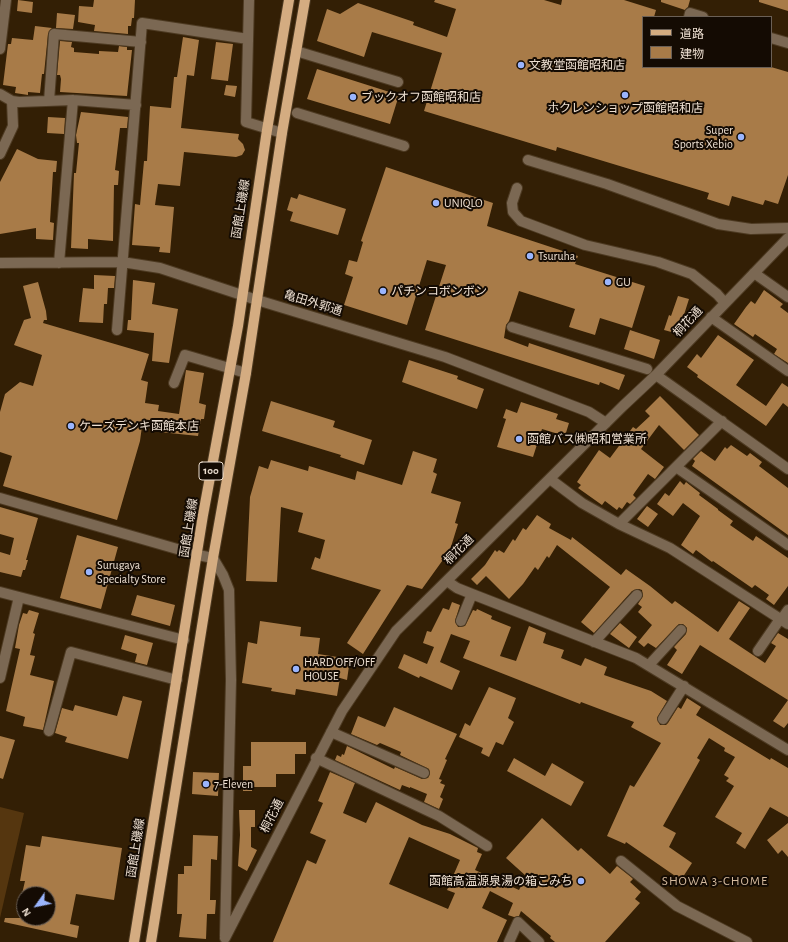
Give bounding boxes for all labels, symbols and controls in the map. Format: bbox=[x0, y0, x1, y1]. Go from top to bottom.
legend bbox=[642, 16, 772, 68]
text: 道路 bbox=[680, 28, 704, 40]
text: 建物 bbox=[680, 48, 704, 60]
place label: 文教堂函館昭和店 bbox=[529, 58, 625, 72]
marker: 文教堂函館昭和店 bbox=[516, 60, 526, 70]
place label: ブックオフ函館昭和店 bbox=[361, 90, 481, 104]
marker: ホクレンショップ函館昭和店 bbox=[620, 90, 630, 100]
marker: ブックオフ函館昭和店 bbox=[348, 92, 358, 102]
place label: ホクレンショップ函館昭和店 bbox=[547, 101, 703, 115]
place label: Super Sports Xebio bbox=[674, 123, 733, 151]
marker: Super Sports Xebio bbox=[736, 132, 746, 142]
street label: 函館上磯線 bbox=[229, 178, 253, 240]
place label: UNIQLO bbox=[444, 196, 483, 210]
marker: UNIQLO bbox=[431, 198, 441, 208]
place label: Tsuruha bbox=[538, 249, 575, 263]
marker: Tsuruha bbox=[525, 251, 535, 261]
place label: GU bbox=[616, 275, 631, 289]
marker: GU bbox=[603, 277, 613, 287]
place label: パチンコボンボン bbox=[391, 284, 487, 298]
marker: パチンコボンボン bbox=[378, 286, 388, 296]
street label: 亀田外郭通 bbox=[282, 287, 344, 319]
street label: 桐花通 bbox=[670, 304, 706, 340]
place label: ケーズデンキ函館本店 bbox=[79, 419, 199, 433]
marker: ケーズデンキ函館本店 bbox=[66, 421, 76, 431]
place label: 函館バス㈱昭和営業所 bbox=[527, 432, 647, 446]
marker: 函館バス㈱昭和営業所 bbox=[514, 434, 524, 444]
road number: 100 bbox=[199, 462, 223, 480]
street label: 函館上磯線 bbox=[177, 497, 201, 559]
street label: 桐花通 bbox=[441, 532, 477, 568]
place label: Surugaya Specialty Store bbox=[97, 558, 166, 586]
marker: Surugaya Specialty Store bbox=[84, 567, 94, 577]
place label: HARD OFF/OFF HOUSE bbox=[304, 655, 375, 683]
marker: HARD OFF/OFF HOUSE bbox=[291, 664, 301, 674]
place label: 7-Eleven bbox=[214, 777, 253, 791]
marker: 7-Eleven bbox=[201, 779, 211, 789]
street label: 桐花通 bbox=[257, 797, 287, 835]
street label: 函館上磯線 bbox=[124, 817, 148, 879]
district label: SHOWA 3-CHOME bbox=[662, 873, 768, 889]
place label: 函館高温源泉湯の箱こみち bbox=[429, 874, 573, 888]
marker: 函館高温源泉湯の箱こみち bbox=[576, 876, 586, 886]
north arrow bbox=[16, 886, 56, 926]
text: N bbox=[20, 906, 33, 918]

